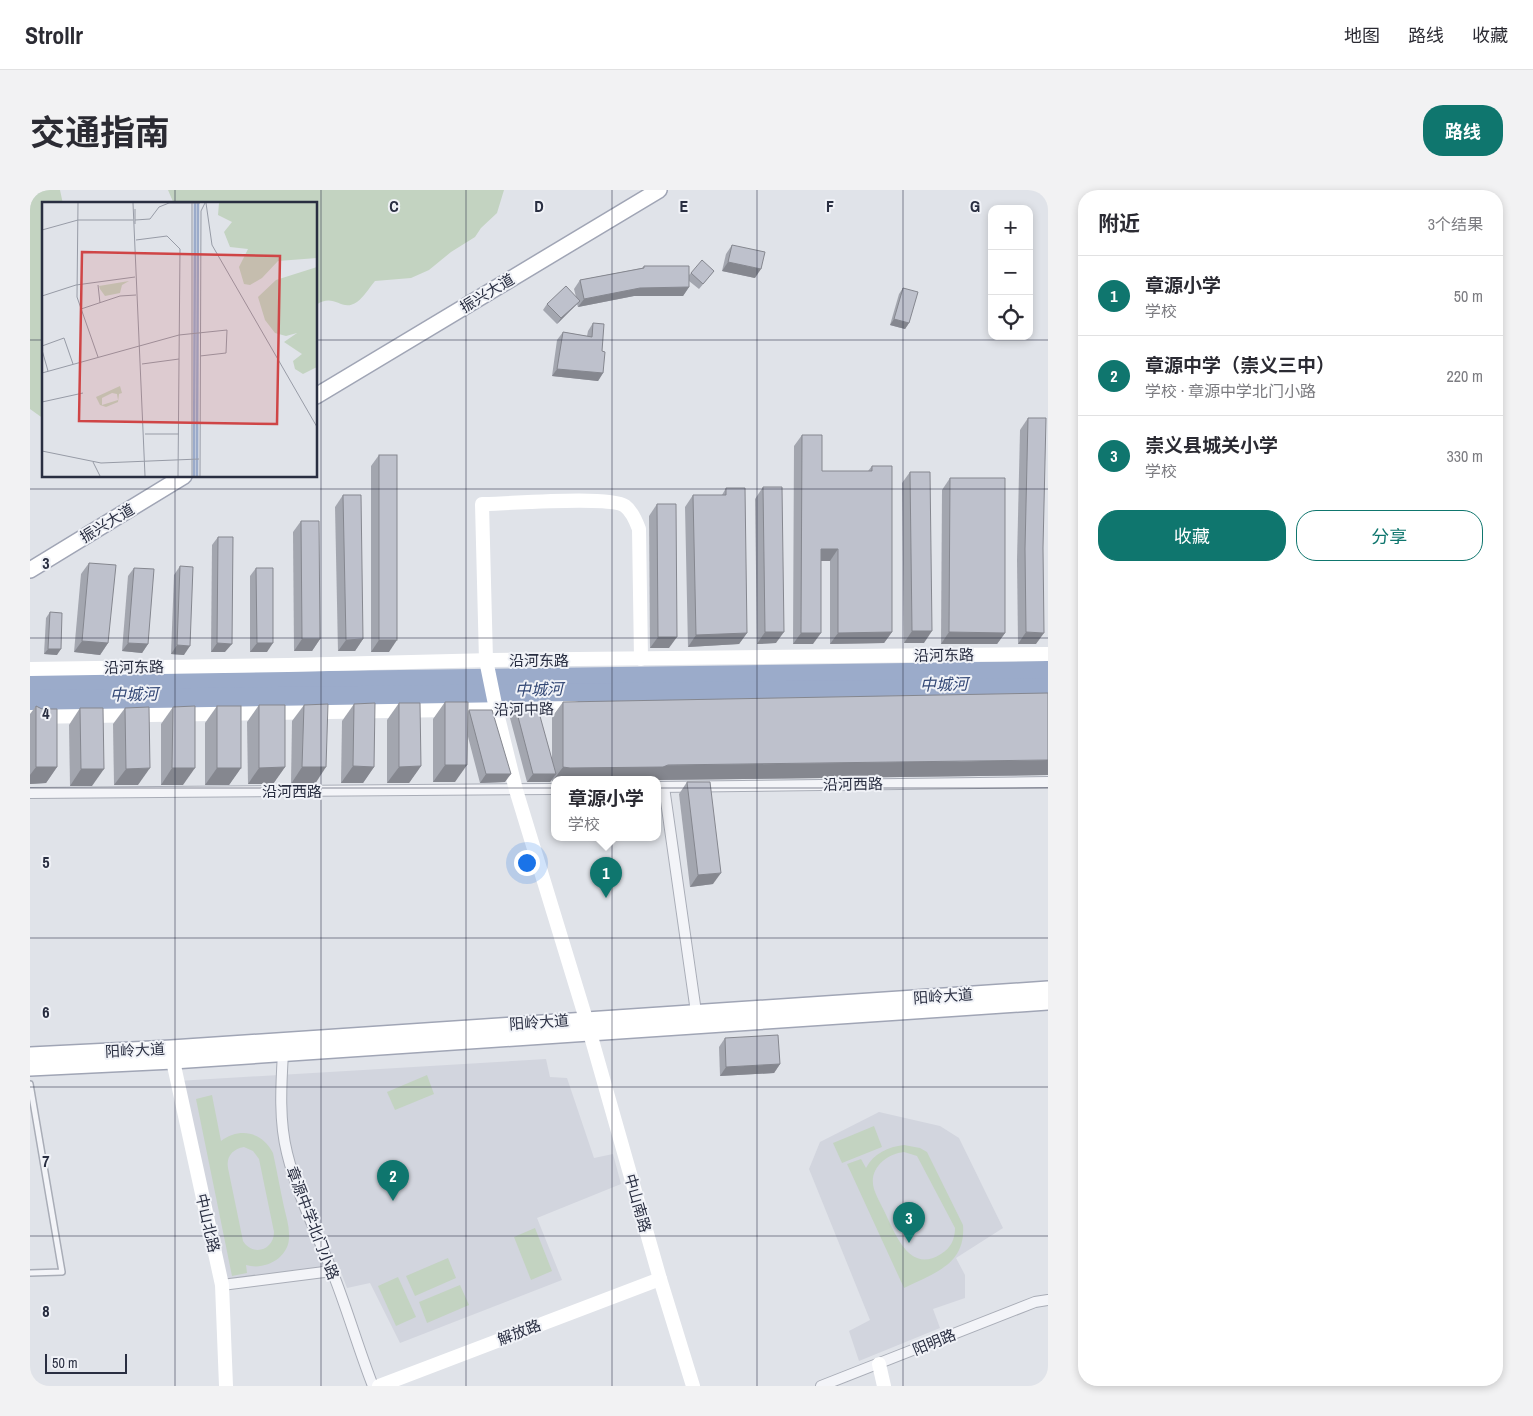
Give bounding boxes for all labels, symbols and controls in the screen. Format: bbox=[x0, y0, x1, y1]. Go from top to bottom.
text: Strollr bbox=[25, 19, 83, 51]
text: 地图 bbox=[1344, 23, 1380, 48]
text: 路线 bbox=[1408, 23, 1444, 48]
text: 收藏 bbox=[1472, 23, 1508, 48]
button: 路线 bbox=[1423, 105, 1503, 156]
text: 交通指南 bbox=[30, 109, 170, 156]
text: C bbox=[389, 195, 399, 217]
text: D bbox=[534, 195, 544, 217]
text: E bbox=[680, 195, 689, 217]
text: F bbox=[826, 195, 834, 217]
text: G bbox=[970, 195, 980, 217]
inset map bbox=[42, 202, 318, 478]
map controls bbox=[988, 205, 1033, 340]
button: + bbox=[988, 205, 1033, 250]
text: 附近 bbox=[1098, 209, 1140, 238]
text: 3个结果 bbox=[1428, 213, 1483, 235]
button: − bbox=[988, 250, 1033, 295]
street label: 振兴大道 bbox=[456, 269, 518, 317]
text: 章源小学 bbox=[1145, 272, 1221, 298]
text: 1 bbox=[1110, 285, 1118, 307]
text: 50 m bbox=[1454, 285, 1483, 307]
button: locate bbox=[988, 295, 1033, 340]
text: 学校 bbox=[1145, 300, 1177, 322]
text: 章源中学（崇义三中） bbox=[1145, 352, 1335, 378]
text: 2 bbox=[1110, 365, 1118, 387]
text: 220 m bbox=[1447, 365, 1483, 387]
text: 学校 · 章源中学北门小路 bbox=[1145, 380, 1316, 402]
text: 崇义县城关小学 bbox=[1145, 432, 1278, 458]
text: 3 bbox=[1110, 445, 1118, 467]
text: 330 m bbox=[1447, 445, 1483, 467]
text: 学校 bbox=[1145, 460, 1177, 482]
street label: 振兴大道 bbox=[76, 499, 138, 547]
button: 收藏 bbox=[1098, 510, 1286, 561]
button: 分享 bbox=[1296, 510, 1483, 561]
text: 3 bbox=[42, 552, 50, 574]
street label: 沿河东路 bbox=[914, 644, 974, 666]
street label: 沿河东路 bbox=[509, 650, 569, 671]
street label: 沿河东路 bbox=[104, 656, 164, 678]
water label: 中城河 bbox=[920, 673, 971, 695]
water label: 中城河 bbox=[515, 678, 566, 700]
water label: 中城河 bbox=[110, 683, 161, 705]
street label: 沿河中路 bbox=[494, 698, 554, 720]
text: 4 bbox=[42, 702, 50, 724]
street label: 沿河西路 bbox=[823, 773, 883, 795]
popup bbox=[551, 776, 661, 841]
street label: 沿河西路 bbox=[262, 781, 322, 802]
text: 章源小学 bbox=[568, 785, 644, 811]
text: 学校 bbox=[568, 813, 600, 835]
your location bbox=[514, 850, 540, 876]
text: 5 bbox=[42, 851, 50, 873]
pin: 1 bbox=[590, 857, 622, 898]
street label: 阳岭大道 bbox=[912, 983, 974, 1009]
text: 6 bbox=[42, 1001, 50, 1023]
street label: 阳岭大道 bbox=[508, 1009, 570, 1035]
street label: 阳岭大道 bbox=[104, 1038, 166, 1062]
text: 7 bbox=[42, 1150, 50, 1172]
pin: 2 bbox=[377, 1160, 409, 1201]
street label: 章源中学北门小路 bbox=[282, 1163, 344, 1283]
street label: 中山南路 bbox=[620, 1171, 656, 1235]
street label: 中山北路 bbox=[191, 1191, 225, 1255]
pin: 3 bbox=[893, 1202, 925, 1243]
text: 8 bbox=[42, 1300, 50, 1322]
street label: 解放路 bbox=[494, 1314, 544, 1350]
street label: 阳明路 bbox=[909, 1324, 959, 1360]
scale bar bbox=[45, 1351, 128, 1374]
text: 50 m bbox=[52, 1354, 78, 1372]

